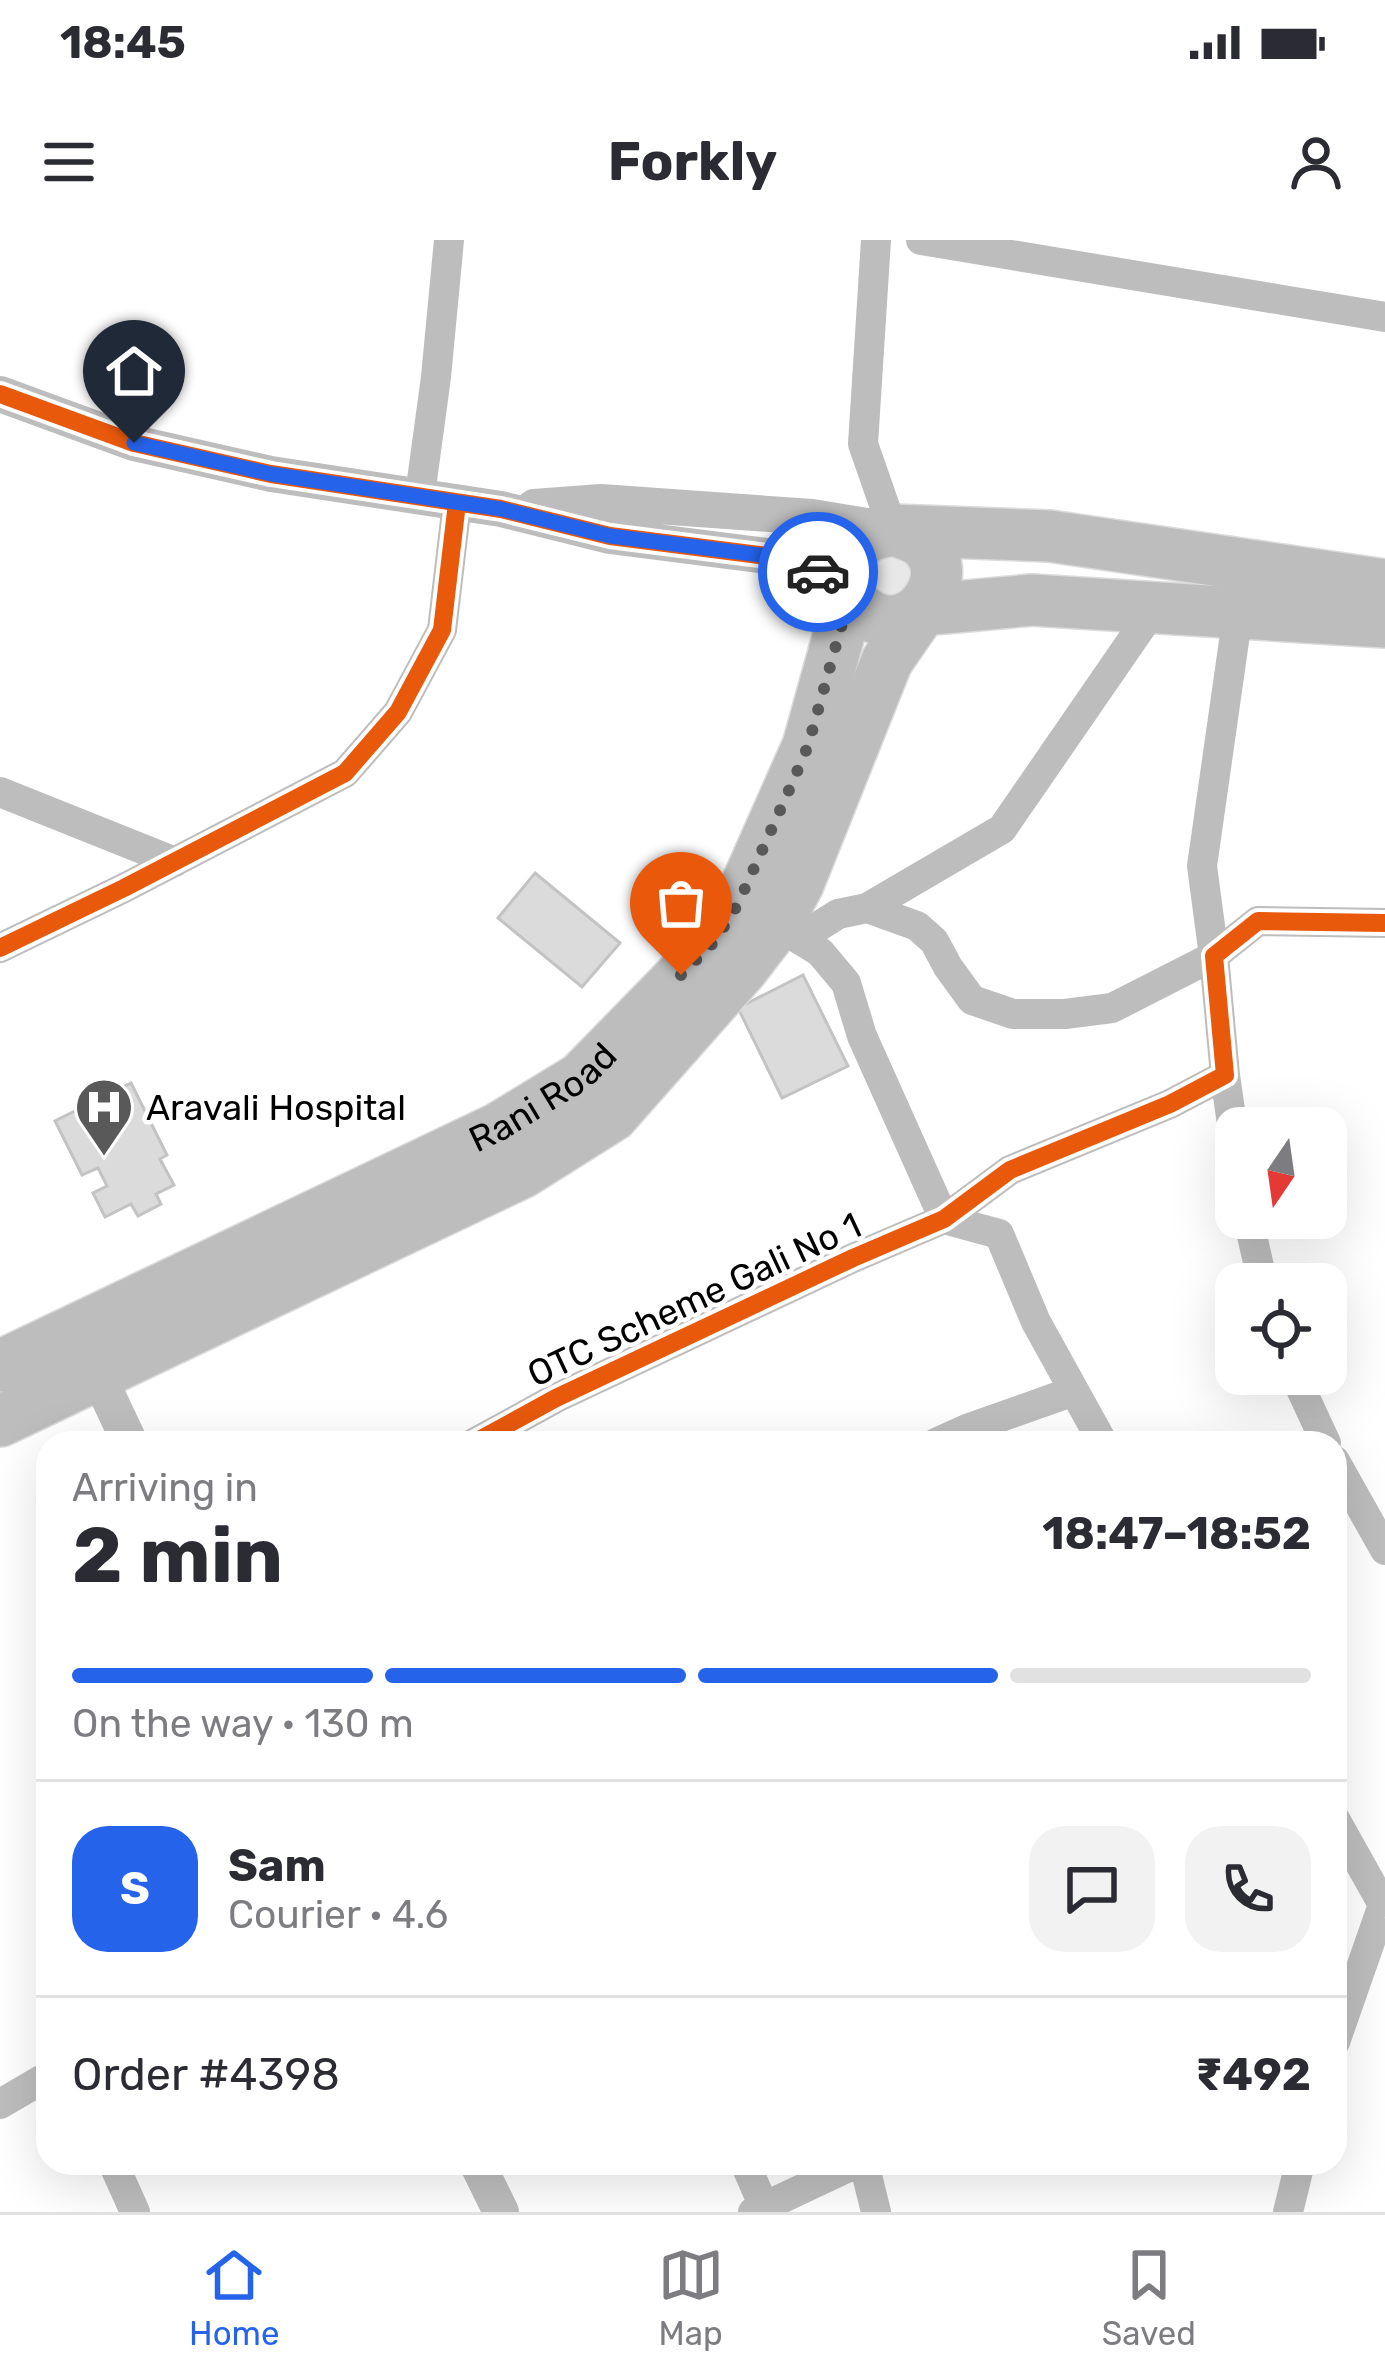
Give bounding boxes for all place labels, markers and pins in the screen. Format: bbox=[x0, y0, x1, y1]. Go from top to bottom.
pin bbox=[83, 320, 185, 443]
pin bbox=[630, 852, 732, 975]
hospital icon: Aravali Hospital bbox=[73, 1076, 135, 1158]
place label: Aravali Hospital bbox=[146, 1086, 406, 1129]

